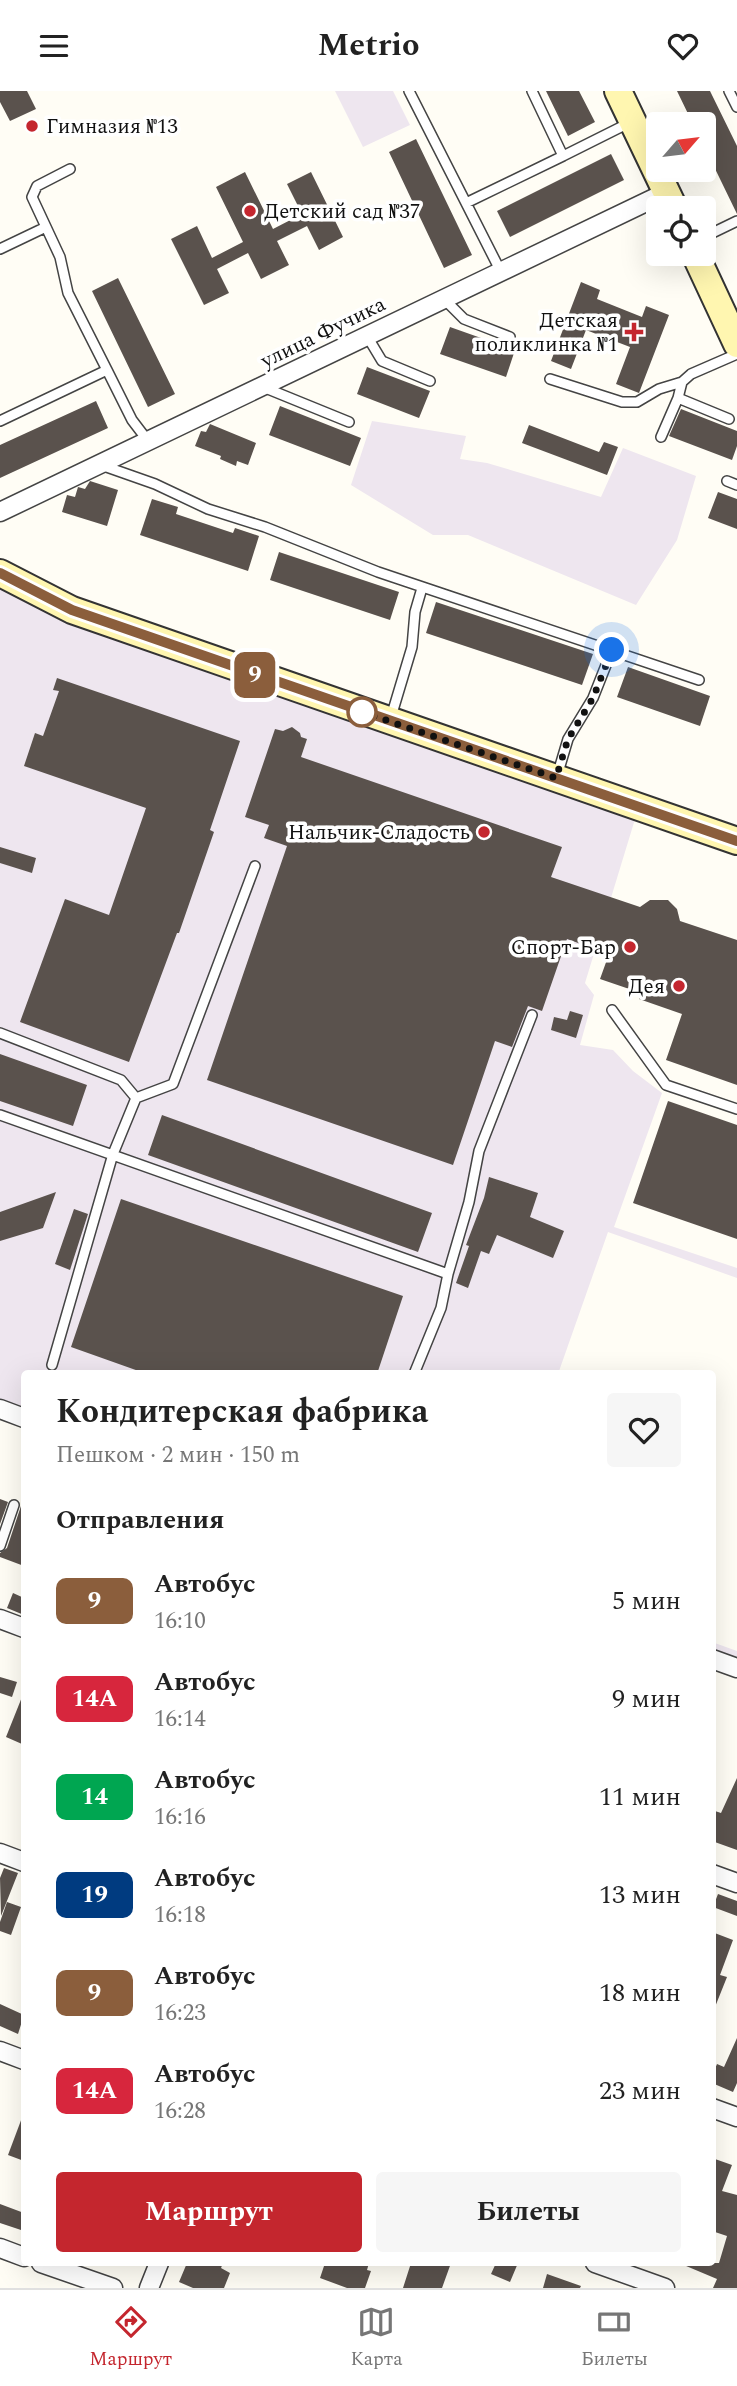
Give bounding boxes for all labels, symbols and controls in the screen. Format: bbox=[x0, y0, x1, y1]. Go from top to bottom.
text: Metrio bbox=[318, 21, 419, 70]
icon: menu bbox=[35, 27, 73, 65]
icon: heart bbox=[664, 27, 702, 65]
place label: Гимназия №13 bbox=[46, 111, 178, 143]
north arrow bbox=[646, 112, 716, 182]
map controls bbox=[646, 112, 716, 266]
marker: Гимназия №13 bbox=[24, 118, 40, 134]
place label: Детский сад №37 bbox=[264, 196, 420, 228]
button: locate bbox=[646, 196, 716, 266]
marker: Детский сад №37 bbox=[242, 203, 258, 219]
street label: улица Фучика bbox=[255, 288, 392, 377]
place label: Детская поликлинка №1 bbox=[475, 305, 618, 361]
marker: Детская поликлинка №1 bbox=[624, 322, 644, 342]
your location bbox=[594, 632, 629, 667]
line badge: 9 bbox=[232, 652, 278, 698]
text: 9 bbox=[248, 657, 262, 693]
unlabelled marker bbox=[347, 697, 377, 727]
place label: Нальчик-Сладость bbox=[288, 817, 470, 849]
marker: Нальчик-Сладость bbox=[476, 824, 492, 840]
place label: Спорт-Бар bbox=[511, 932, 616, 964]
marker: Спорт-Бар bbox=[622, 939, 638, 955]
place label: Дея bbox=[628, 971, 665, 1003]
marker: Дея bbox=[671, 978, 687, 994]
text: Кондитерская фабрика bbox=[56, 1387, 428, 1437]
button: heart bbox=[607, 1393, 681, 1467]
text: Пешком · 2 мин · 150 m bbox=[56, 1438, 300, 1473]
text: Отправления bbox=[56, 1500, 224, 1540]
text: Автобус bbox=[154, 1564, 256, 1604]
text: 5 мин bbox=[612, 1581, 681, 1621]
text: 9 bbox=[88, 1583, 101, 1619]
text: 16:10 bbox=[154, 1604, 206, 1639]
text: Автобус bbox=[154, 1662, 256, 1702]
text: 9 мин bbox=[612, 1679, 681, 1719]
text: 14А bbox=[72, 1681, 117, 1717]
text: 16:14 bbox=[154, 1702, 206, 1737]
text: Автобус bbox=[154, 1760, 256, 1800]
text: 11 мин bbox=[599, 1777, 681, 1817]
text: 14 bbox=[81, 1779, 108, 1815]
text: 16:16 bbox=[154, 1800, 206, 1835]
text: Автобус bbox=[154, 1858, 256, 1898]
text: 13 мин bbox=[599, 1875, 681, 1915]
text: 19 bbox=[81, 1877, 108, 1913]
text: 16:18 bbox=[154, 1898, 206, 1933]
text: Автобус bbox=[154, 1956, 256, 1996]
text: 18 мин bbox=[599, 1973, 681, 2013]
text: 9 bbox=[88, 1975, 101, 2011]
text: 16:23 bbox=[154, 1996, 206, 2031]
text: Автобус bbox=[154, 2054, 256, 2094]
text: 23 мин bbox=[599, 2071, 681, 2111]
text: 14А bbox=[72, 2073, 117, 2109]
text: 16:28 bbox=[154, 2094, 206, 2129]
button: Маршрут bbox=[56, 2172, 362, 2252]
button: Билеты bbox=[376, 2172, 681, 2252]
tab: Маршрут bbox=[89, 2303, 172, 2374]
tab: Карта bbox=[350, 2303, 402, 2374]
tab: Билеты bbox=[581, 2303, 648, 2374]

